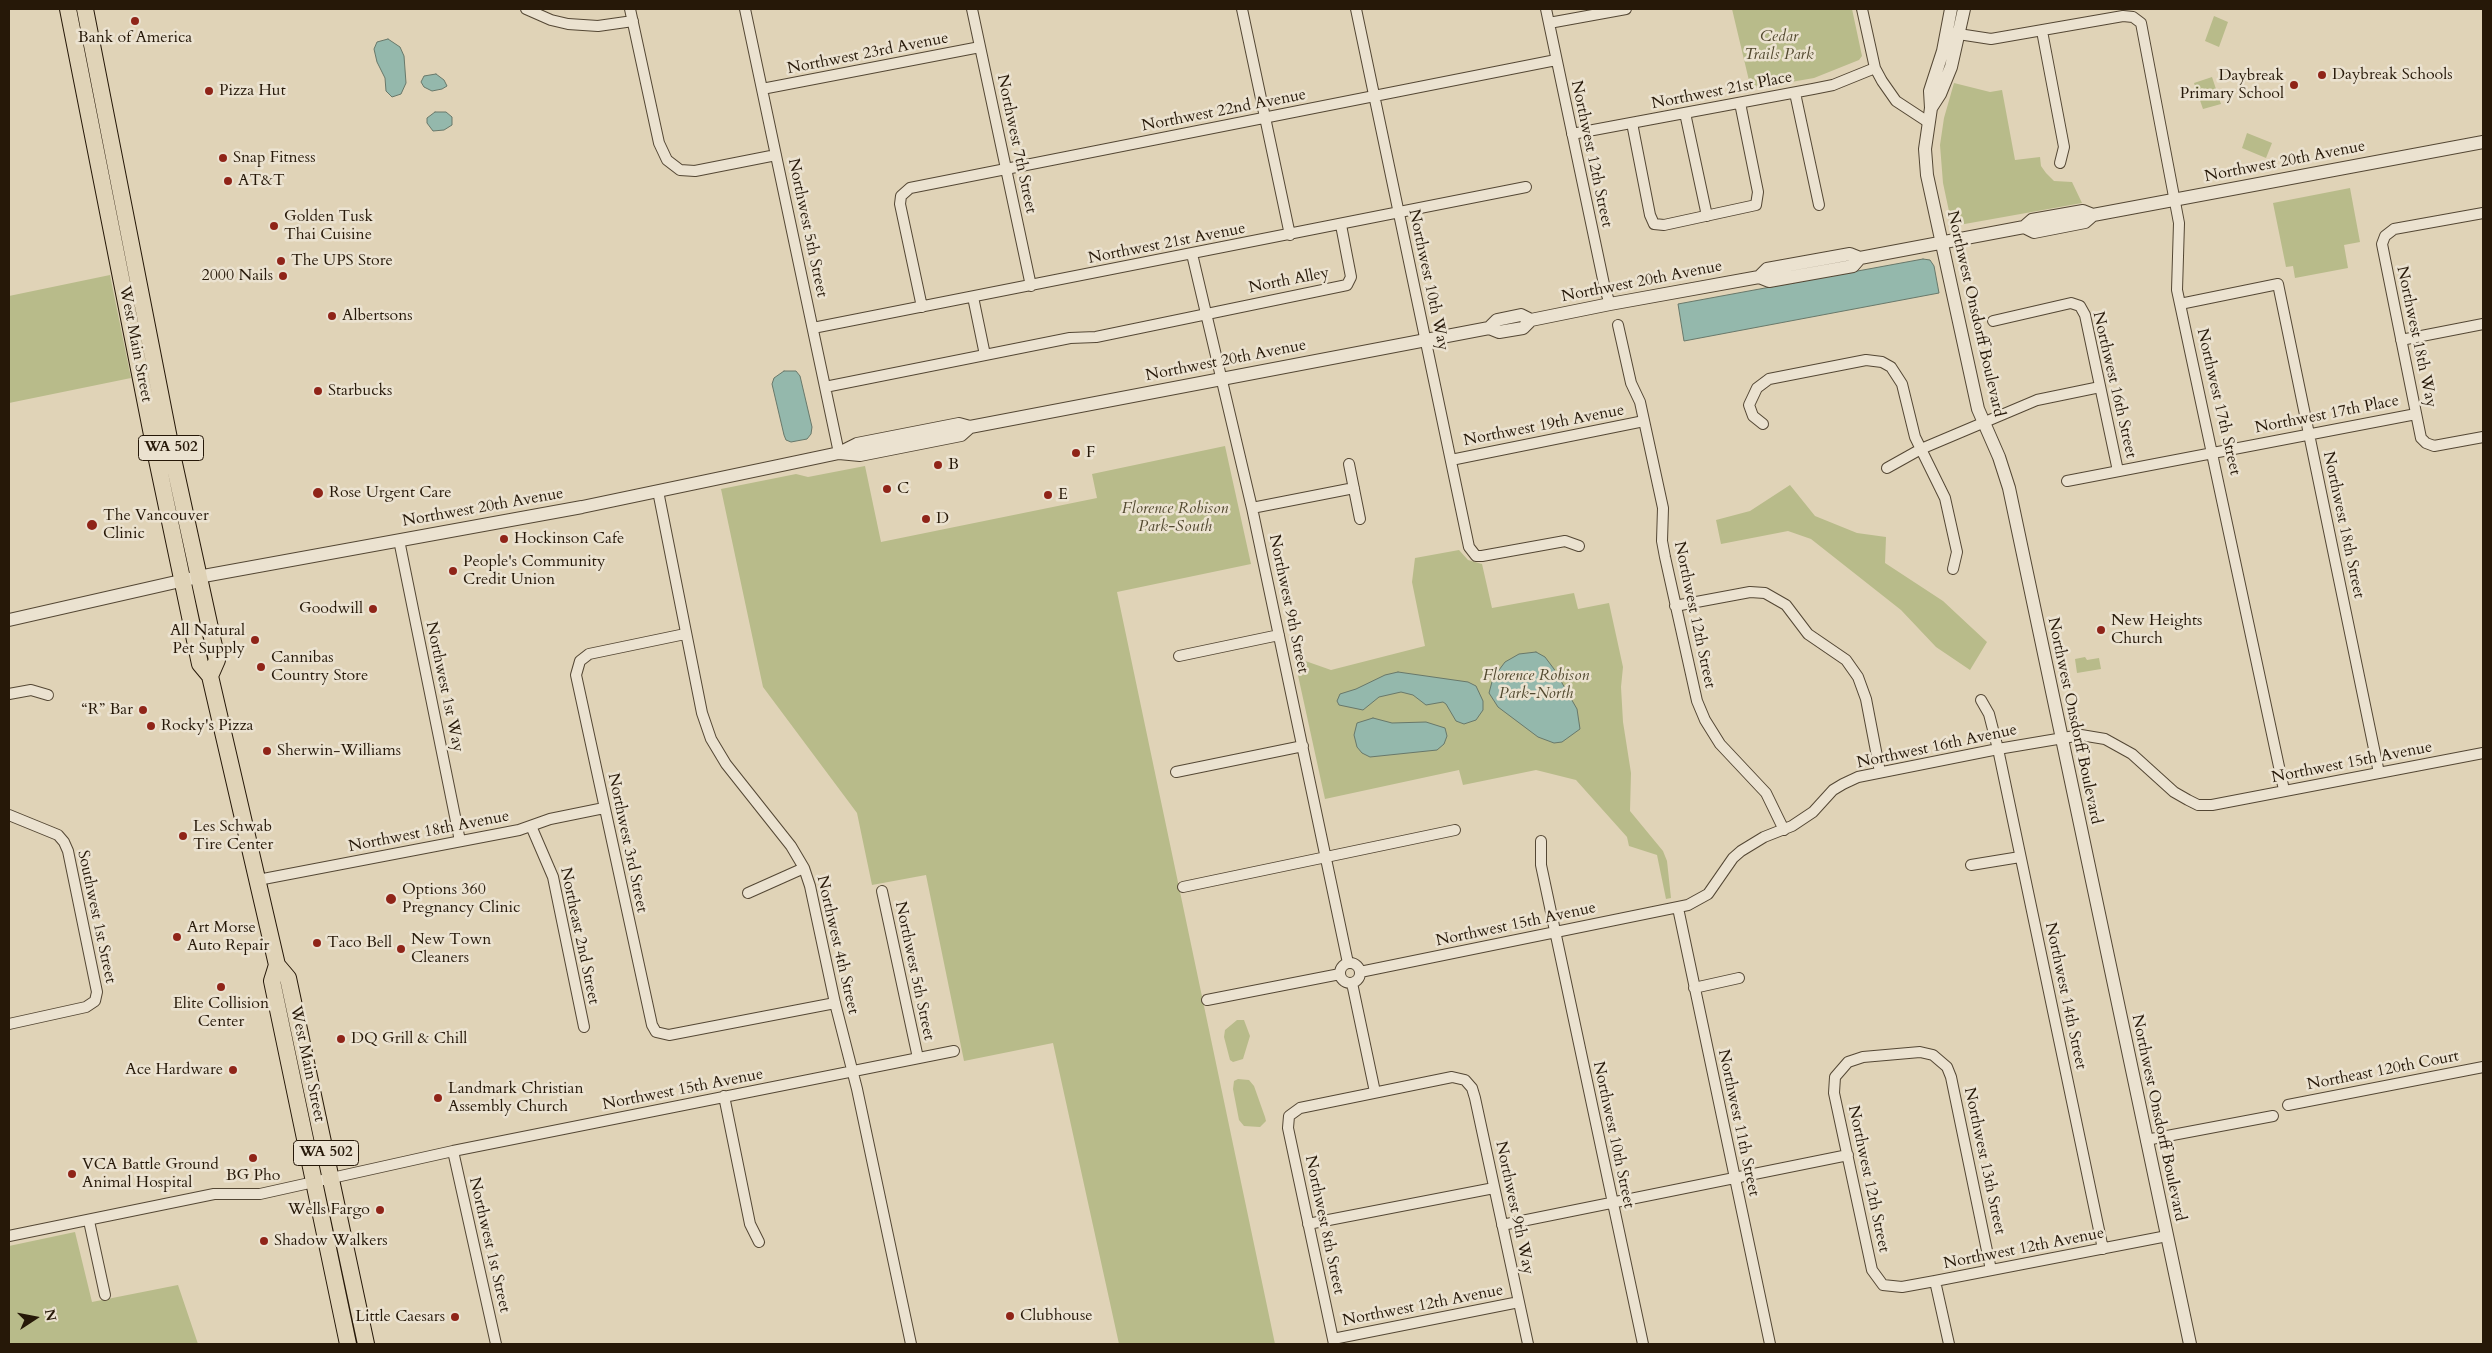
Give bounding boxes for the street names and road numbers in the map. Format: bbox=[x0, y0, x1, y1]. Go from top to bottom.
street label: Northwest 23rd Avenue bbox=[786, 29, 950, 79]
street label: Northwest 21st Place bbox=[1650, 68, 1794, 114]
street label: Northwest 7th Street bbox=[992, 73, 1040, 215]
street label: Northwest 12th Street bbox=[1566, 79, 1616, 229]
street label: Northwest 22nd Avenue bbox=[1140, 86, 1308, 136]
street label: Northwest 20th Avenue bbox=[2203, 137, 2367, 187]
street label: Northwest 5th Street bbox=[783, 157, 831, 299]
street label: Northwest 10th Way bbox=[1404, 207, 1452, 353]
street label: Northwest Onsdorff Boulevard bbox=[1942, 209, 2008, 419]
street label: Northwest 21st Avenue bbox=[1087, 219, 1247, 269]
street label: Northwest 20th Avenue bbox=[1560, 257, 1724, 307]
street label: North Alley bbox=[1247, 264, 1331, 298]
street label: Northwest 18th Way bbox=[2392, 264, 2440, 410]
street label: West Main Street bbox=[114, 284, 156, 404]
street label: Northwest 16th Street bbox=[2088, 310, 2140, 460]
street label: Northwest 17th Street bbox=[2192, 327, 2244, 477]
street label: Northwest 20th Avenue bbox=[1144, 336, 1308, 386]
street label: Northwest 17th Place bbox=[2253, 392, 2401, 438]
street label: Northwest 19th Avenue bbox=[1462, 401, 1626, 451]
road number: WA 502 bbox=[138, 436, 204, 460]
street label: Northwest 18th Street bbox=[2318, 450, 2368, 600]
street label: Northwest 20th Avenue bbox=[401, 484, 565, 532]
street label: Northwest 9th Street bbox=[1264, 533, 1312, 675]
street label: Northwest 12th Street bbox=[1669, 540, 1719, 690]
street label: Northwest Onsdorff Boulevard bbox=[2043, 616, 2105, 826]
street label: Northwest 1st Way bbox=[421, 620, 467, 754]
street label: Northwest 16th Avenue bbox=[1855, 721, 2019, 773]
street label: Northwest 15th Avenue bbox=[2270, 738, 2434, 788]
street label: Northwest 3rd Street bbox=[603, 772, 651, 914]
street label: Northwest 18th Avenue bbox=[347, 807, 511, 857]
street label: Southwest 1st Street bbox=[73, 849, 119, 985]
street label: Northeast 2nd Street bbox=[555, 866, 603, 1006]
street label: Northwest 4th Street bbox=[812, 874, 862, 1016]
street label: Northwest 15th Avenue bbox=[1434, 899, 1598, 951]
street label: Northwest 5th Street bbox=[890, 900, 938, 1042]
street label: Northwest 14th Street bbox=[2040, 921, 2090, 1071]
street label: West Main Street bbox=[285, 1004, 329, 1124]
street label: Northwest Onsdorff Boulevard bbox=[2127, 1013, 2189, 1223]
street label: Northeast 120th Court bbox=[2306, 1047, 2460, 1095]
street label: Northwest 11th Street bbox=[1713, 1048, 1763, 1198]
street label: Northwest 10th Street bbox=[1588, 1060, 1638, 1210]
street label: Northwest 15th Avenue bbox=[601, 1065, 765, 1115]
street label: Northwest 13th Street bbox=[1959, 1086, 2009, 1236]
street label: Northwest 12th Street bbox=[1843, 1104, 1893, 1254]
street label: Northwest 9th Way bbox=[1490, 1139, 1538, 1277]
road number: WA 502 bbox=[294, 1140, 358, 1166]
street label: Northwest 8th Street bbox=[1300, 1154, 1348, 1296]
street label: Northwest 1st Street bbox=[464, 1176, 514, 1314]
street label: Northwest 12th Avenue bbox=[1942, 1224, 2106, 1274]
street label: Northwest 12th Avenue bbox=[1341, 1281, 1505, 1331]

